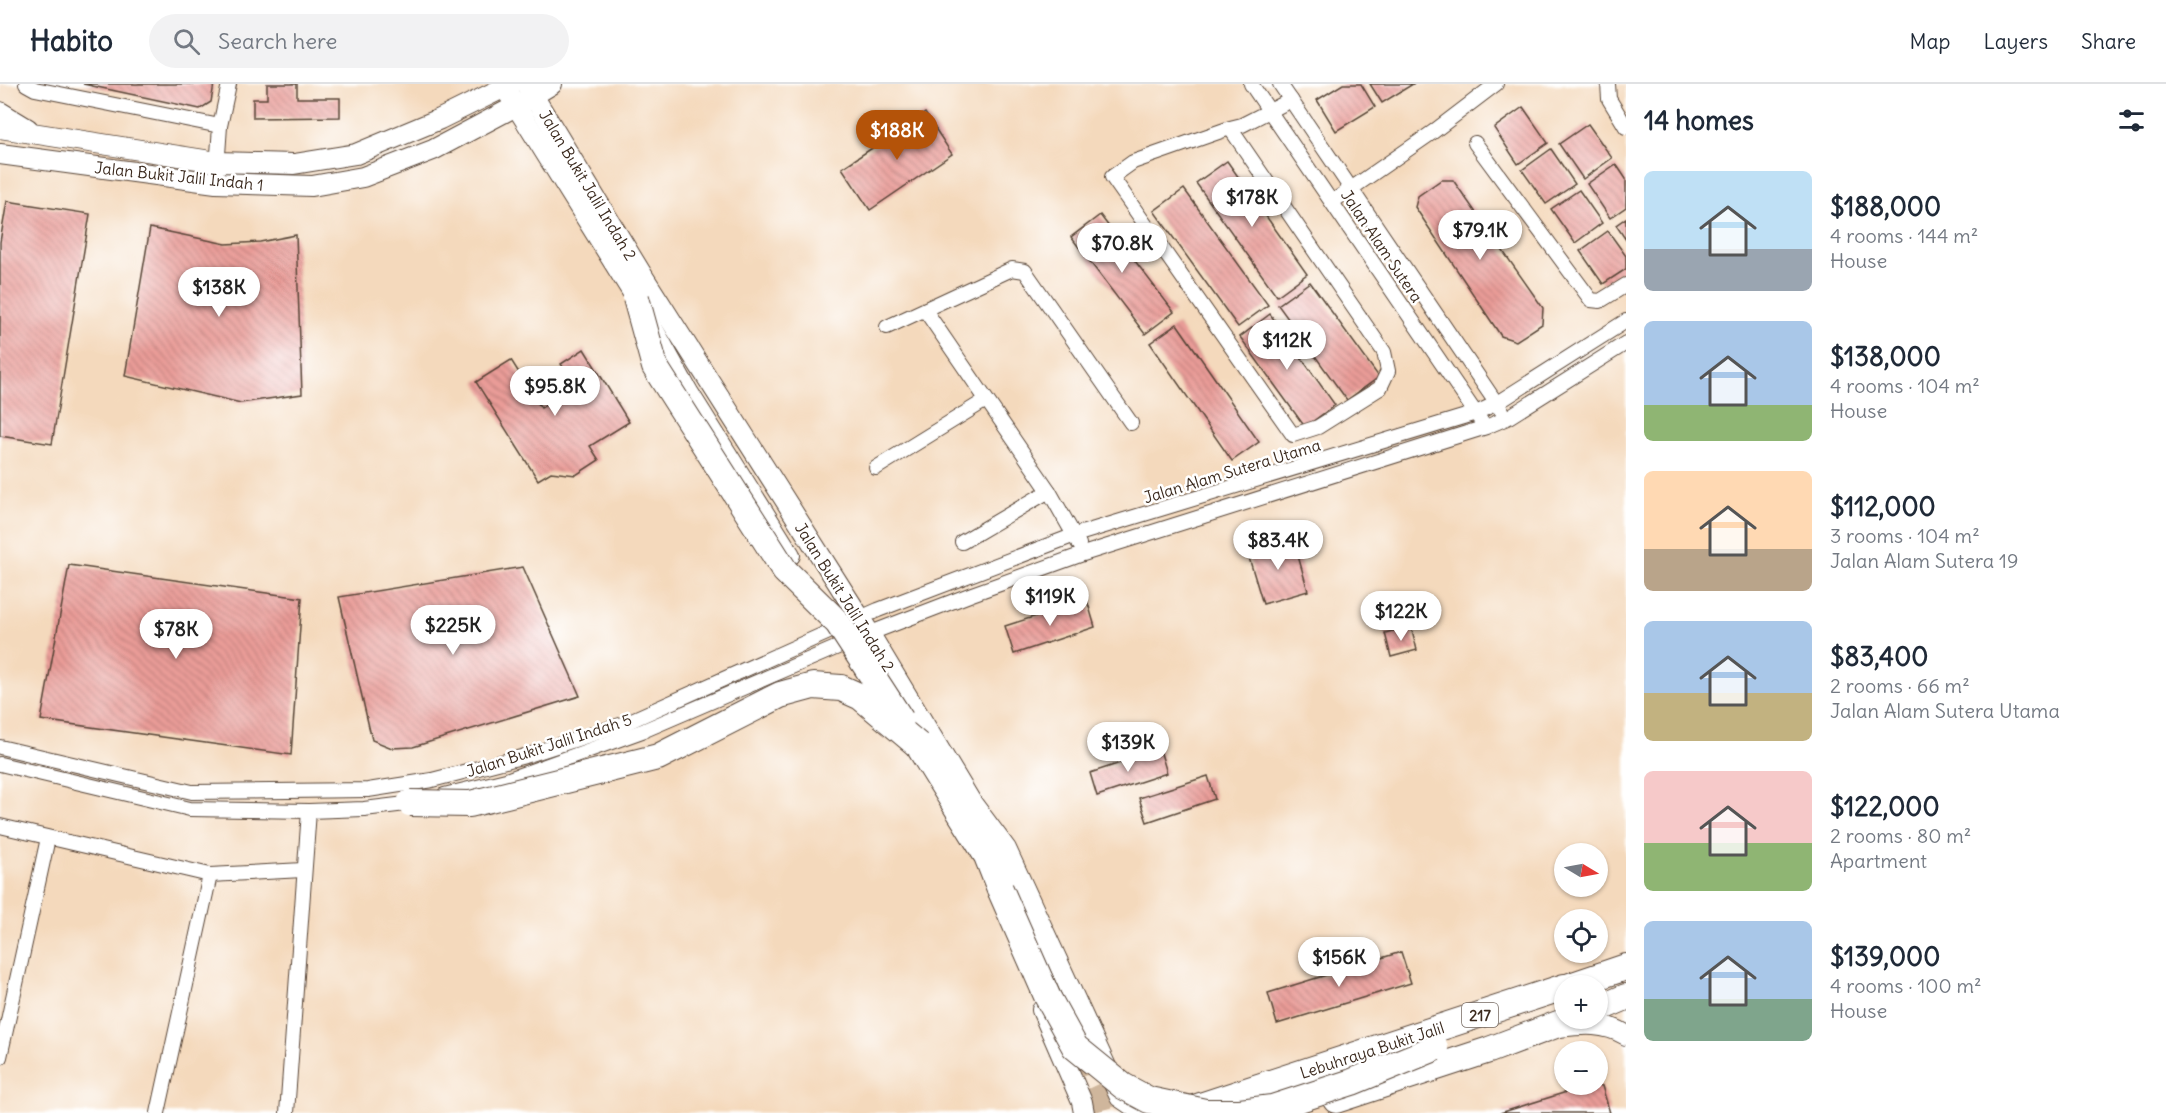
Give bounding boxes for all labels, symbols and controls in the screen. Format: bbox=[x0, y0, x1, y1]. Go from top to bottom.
search box bbox=[149, 14, 569, 68]
text: Habito bbox=[30, 23, 113, 59]
icon: search bbox=[170, 25, 203, 58]
text: Search here bbox=[218, 27, 337, 55]
text: Map bbox=[1910, 28, 1950, 55]
text: Layers bbox=[1983, 28, 2048, 55]
text: Share bbox=[2081, 28, 2136, 55]
text: 14 homes bbox=[1644, 104, 1754, 137]
icon: filters bbox=[2115, 104, 2148, 137]
street label: Jalan Bukit Jalil Indah 2 bbox=[535, 106, 641, 264]
pin: $188K bbox=[855, 110, 939, 161]
text: $188K bbox=[870, 117, 924, 142]
street label: Jalan Bukit Jalil Indah 1 bbox=[94, 157, 264, 195]
pin: $178K bbox=[1210, 177, 1294, 228]
text: $178K bbox=[1226, 184, 1278, 209]
street label: Jalan Alam Sutera bbox=[1337, 186, 1427, 306]
text: $188,000 bbox=[1830, 190, 1941, 223]
icon: home bbox=[1692, 195, 1764, 267]
pin: $79.1K bbox=[1431, 210, 1529, 261]
text: $79.1K bbox=[1452, 217, 1508, 242]
pin: $70.8K bbox=[1073, 223, 1171, 274]
text: 4 rooms · 144 m² bbox=[1830, 223, 1978, 248]
text: $70.8K bbox=[1091, 230, 1153, 255]
text: House bbox=[1830, 248, 1887, 273]
pin: $138K bbox=[177, 267, 261, 318]
text: $138K bbox=[192, 274, 246, 299]
pin: $112K bbox=[1245, 320, 1329, 371]
text: $112K bbox=[1262, 327, 1312, 352]
text: $138,000 bbox=[1830, 340, 1941, 373]
icon: home bbox=[1692, 345, 1764, 417]
pin: $95.8K bbox=[506, 366, 604, 417]
text: $95.8K bbox=[524, 373, 586, 398]
text: 4 rooms · 104 m² bbox=[1830, 373, 1980, 398]
text: House bbox=[1830, 398, 1887, 423]
street label: Jalan Alam Sutera Utama bbox=[1141, 435, 1323, 507]
text: $112,000 bbox=[1830, 490, 1936, 523]
icon: home bbox=[1692, 495, 1764, 567]
street label: Jalan Bukit Jalil Indah 2 bbox=[791, 519, 899, 675]
pin: $83.4K bbox=[1229, 520, 1327, 571]
text: 3 rooms · 104 m² bbox=[1830, 523, 1980, 548]
text: $83.4K bbox=[1247, 527, 1309, 552]
text: Jalan Alam Sutera 19 bbox=[1830, 548, 2018, 573]
pin: $119K bbox=[1008, 576, 1092, 627]
text: $119K bbox=[1025, 583, 1075, 608]
pin: $122K bbox=[1359, 591, 1443, 642]
text: $122K bbox=[1375, 598, 1427, 623]
pin: $225K bbox=[411, 605, 495, 656]
pin: $78K bbox=[140, 609, 212, 660]
text: $225K bbox=[425, 612, 481, 637]
text: $78K bbox=[154, 616, 198, 641]
text: $83,400 bbox=[1830, 640, 1928, 673]
icon: home bbox=[1692, 645, 1764, 717]
text: 2 rooms · 66 m² bbox=[1830, 673, 1970, 698]
text: Jalan Alam Sutera Utama bbox=[1830, 698, 2060, 723]
street label: Jalan Bukit Jalil Indah 5 bbox=[464, 709, 634, 781]
pin: $139K bbox=[1086, 722, 1170, 773]
text: $139K bbox=[1101, 729, 1155, 754]
text: $122,000 bbox=[1830, 790, 1940, 823]
icon: home bbox=[1692, 795, 1764, 867]
text: 2 rooms · 80 m² bbox=[1830, 823, 1971, 848]
north arrow bbox=[1554, 843, 1608, 897]
map controls bbox=[1554, 843, 1608, 1095]
text: Apartment bbox=[1830, 848, 1927, 873]
button: locate bbox=[1554, 909, 1608, 963]
pin: $156K bbox=[1297, 937, 1381, 988]
text: $139,000 bbox=[1830, 940, 1940, 973]
text: $156K bbox=[1312, 944, 1366, 969]
icon: home bbox=[1692, 945, 1764, 1017]
text: 4 rooms · 100 m² bbox=[1830, 973, 1981, 998]
button: + bbox=[1554, 975, 1608, 1029]
text: House bbox=[1830, 998, 1887, 1023]
road number: 217 bbox=[1462, 1003, 1498, 1027]
street label: Lebuhraya Bukit Jalil bbox=[1297, 1017, 1447, 1083]
button: − bbox=[1554, 1041, 1608, 1095]

